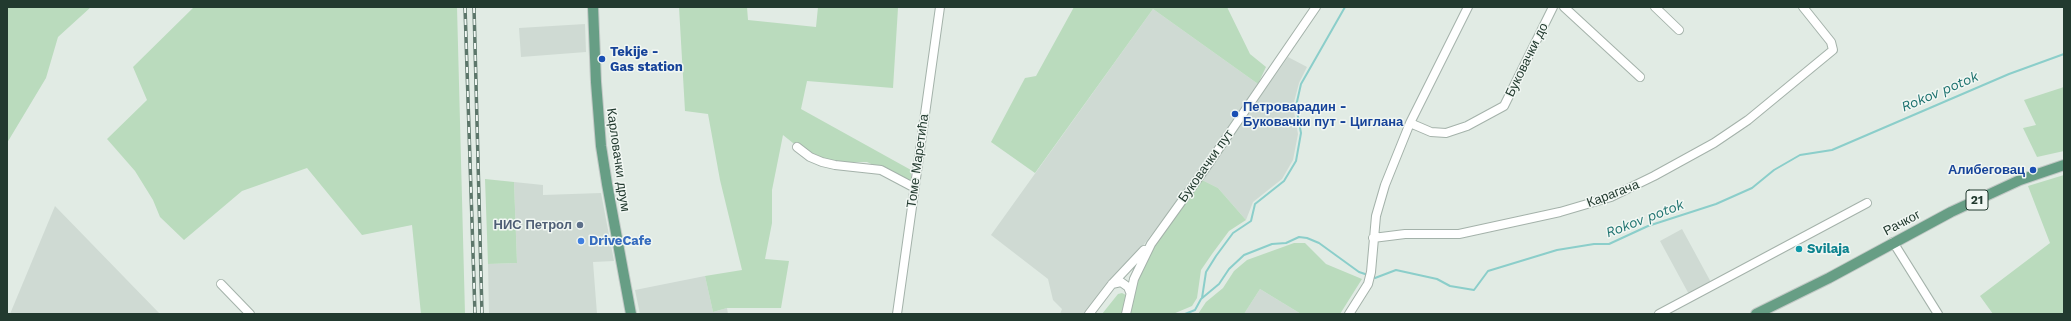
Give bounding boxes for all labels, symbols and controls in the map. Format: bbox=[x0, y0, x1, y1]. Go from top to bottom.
street label: Буковачки до bbox=[1502, 20, 1552, 100]
place label: Tekije - Gas station bbox=[610, 44, 683, 75]
marker: Tekije - Gas station bbox=[597, 54, 607, 64]
water label: Rokov potok bbox=[1899, 68, 1981, 116]
place label: Петроварадин - Буковачки пут - Циглана bbox=[1243, 99, 1403, 130]
street label: Карловачки друм bbox=[603, 107, 633, 213]
marker: Петроварадин - Буковачки пут - Циглана bbox=[1230, 109, 1240, 119]
street label: Томе Маретића bbox=[904, 113, 932, 209]
street label: Буковачки пут bbox=[1175, 127, 1237, 205]
place label: Алибеговац bbox=[1948, 162, 2025, 178]
marker: Алибеговац bbox=[2028, 165, 2038, 175]
street label: Карагача bbox=[1585, 177, 1641, 211]
road number: 21 bbox=[1966, 190, 1988, 210]
water label: Rokov potok bbox=[1604, 196, 1686, 242]
street label: Рачког bbox=[1881, 207, 1923, 239]
place label: НИС Петрол bbox=[494, 217, 572, 233]
marker: НИС Петрол bbox=[575, 220, 585, 230]
place label: DriveCafe bbox=[589, 233, 652, 249]
marker: DriveCafe bbox=[576, 236, 586, 246]
place label: Svilaja bbox=[1807, 241, 1850, 257]
marker: Svilaja bbox=[1794, 244, 1804, 254]

